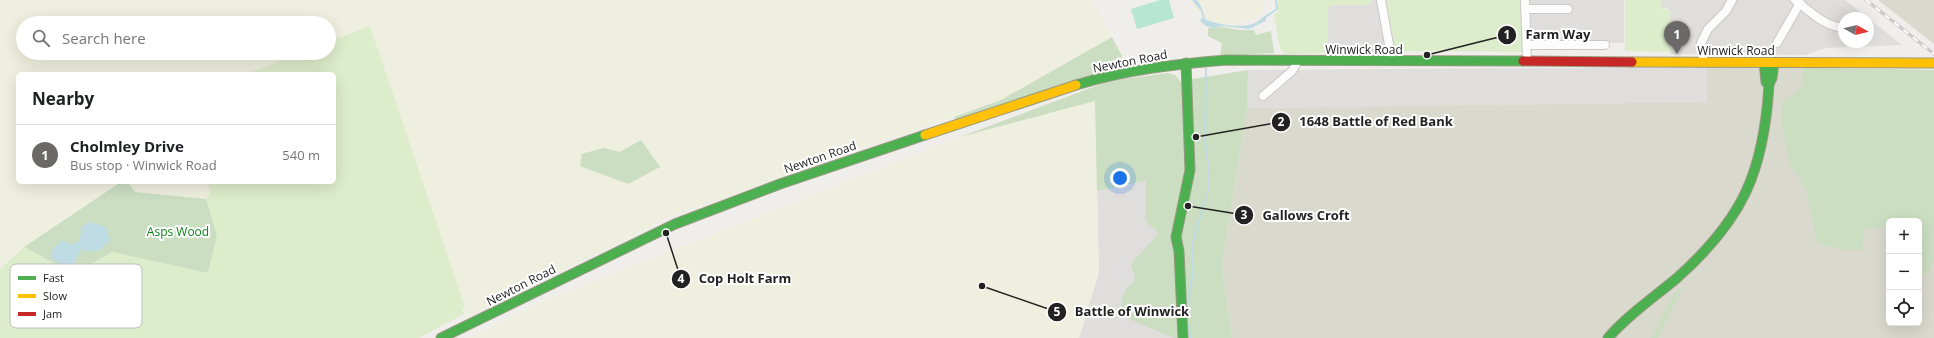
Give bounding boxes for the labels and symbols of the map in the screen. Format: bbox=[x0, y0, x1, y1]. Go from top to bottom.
north arrow bbox=[1838, 12, 1874, 48]
pin: 1 bbox=[1664, 21, 1690, 54]
callout: Farm Way bbox=[1497, 22, 1598, 47]
text: Farm Way bbox=[1526, 25, 1591, 43]
text: 1 bbox=[1504, 26, 1510, 43]
street label: Winwick Road bbox=[1325, 41, 1403, 58]
street label: Winwick Road bbox=[1697, 42, 1775, 59]
street label: Newton Road bbox=[1091, 45, 1169, 77]
callout: 1648 Battle of Red Bank bbox=[1271, 109, 1460, 134]
text: 1648 Battle of Red Bank bbox=[1299, 112, 1454, 130]
text: 2 bbox=[1278, 113, 1285, 130]
street label: Newton Road bbox=[781, 137, 859, 177]
your location bbox=[1110, 168, 1130, 188]
callout: Gallows Croft bbox=[1234, 202, 1357, 227]
text: 3 bbox=[1241, 206, 1248, 223]
text: Gallows Croft bbox=[1262, 206, 1350, 224]
park label: Asps Wood bbox=[147, 223, 209, 240]
street label: Newton Road bbox=[483, 260, 559, 310]
legend bbox=[10, 264, 142, 328]
callout: Cop Holt Farm bbox=[671, 266, 799, 291]
text: Cop Holt Farm bbox=[699, 269, 791, 287]
text: Fast bbox=[43, 270, 64, 285]
text: 4 bbox=[678, 270, 685, 287]
text: Slow bbox=[43, 288, 67, 303]
callout: Battle of Winwick bbox=[1047, 299, 1197, 324]
text: Battle of Winwick bbox=[1075, 302, 1190, 320]
text: 5 bbox=[1054, 303, 1061, 320]
text: Jam bbox=[42, 306, 62, 321]

